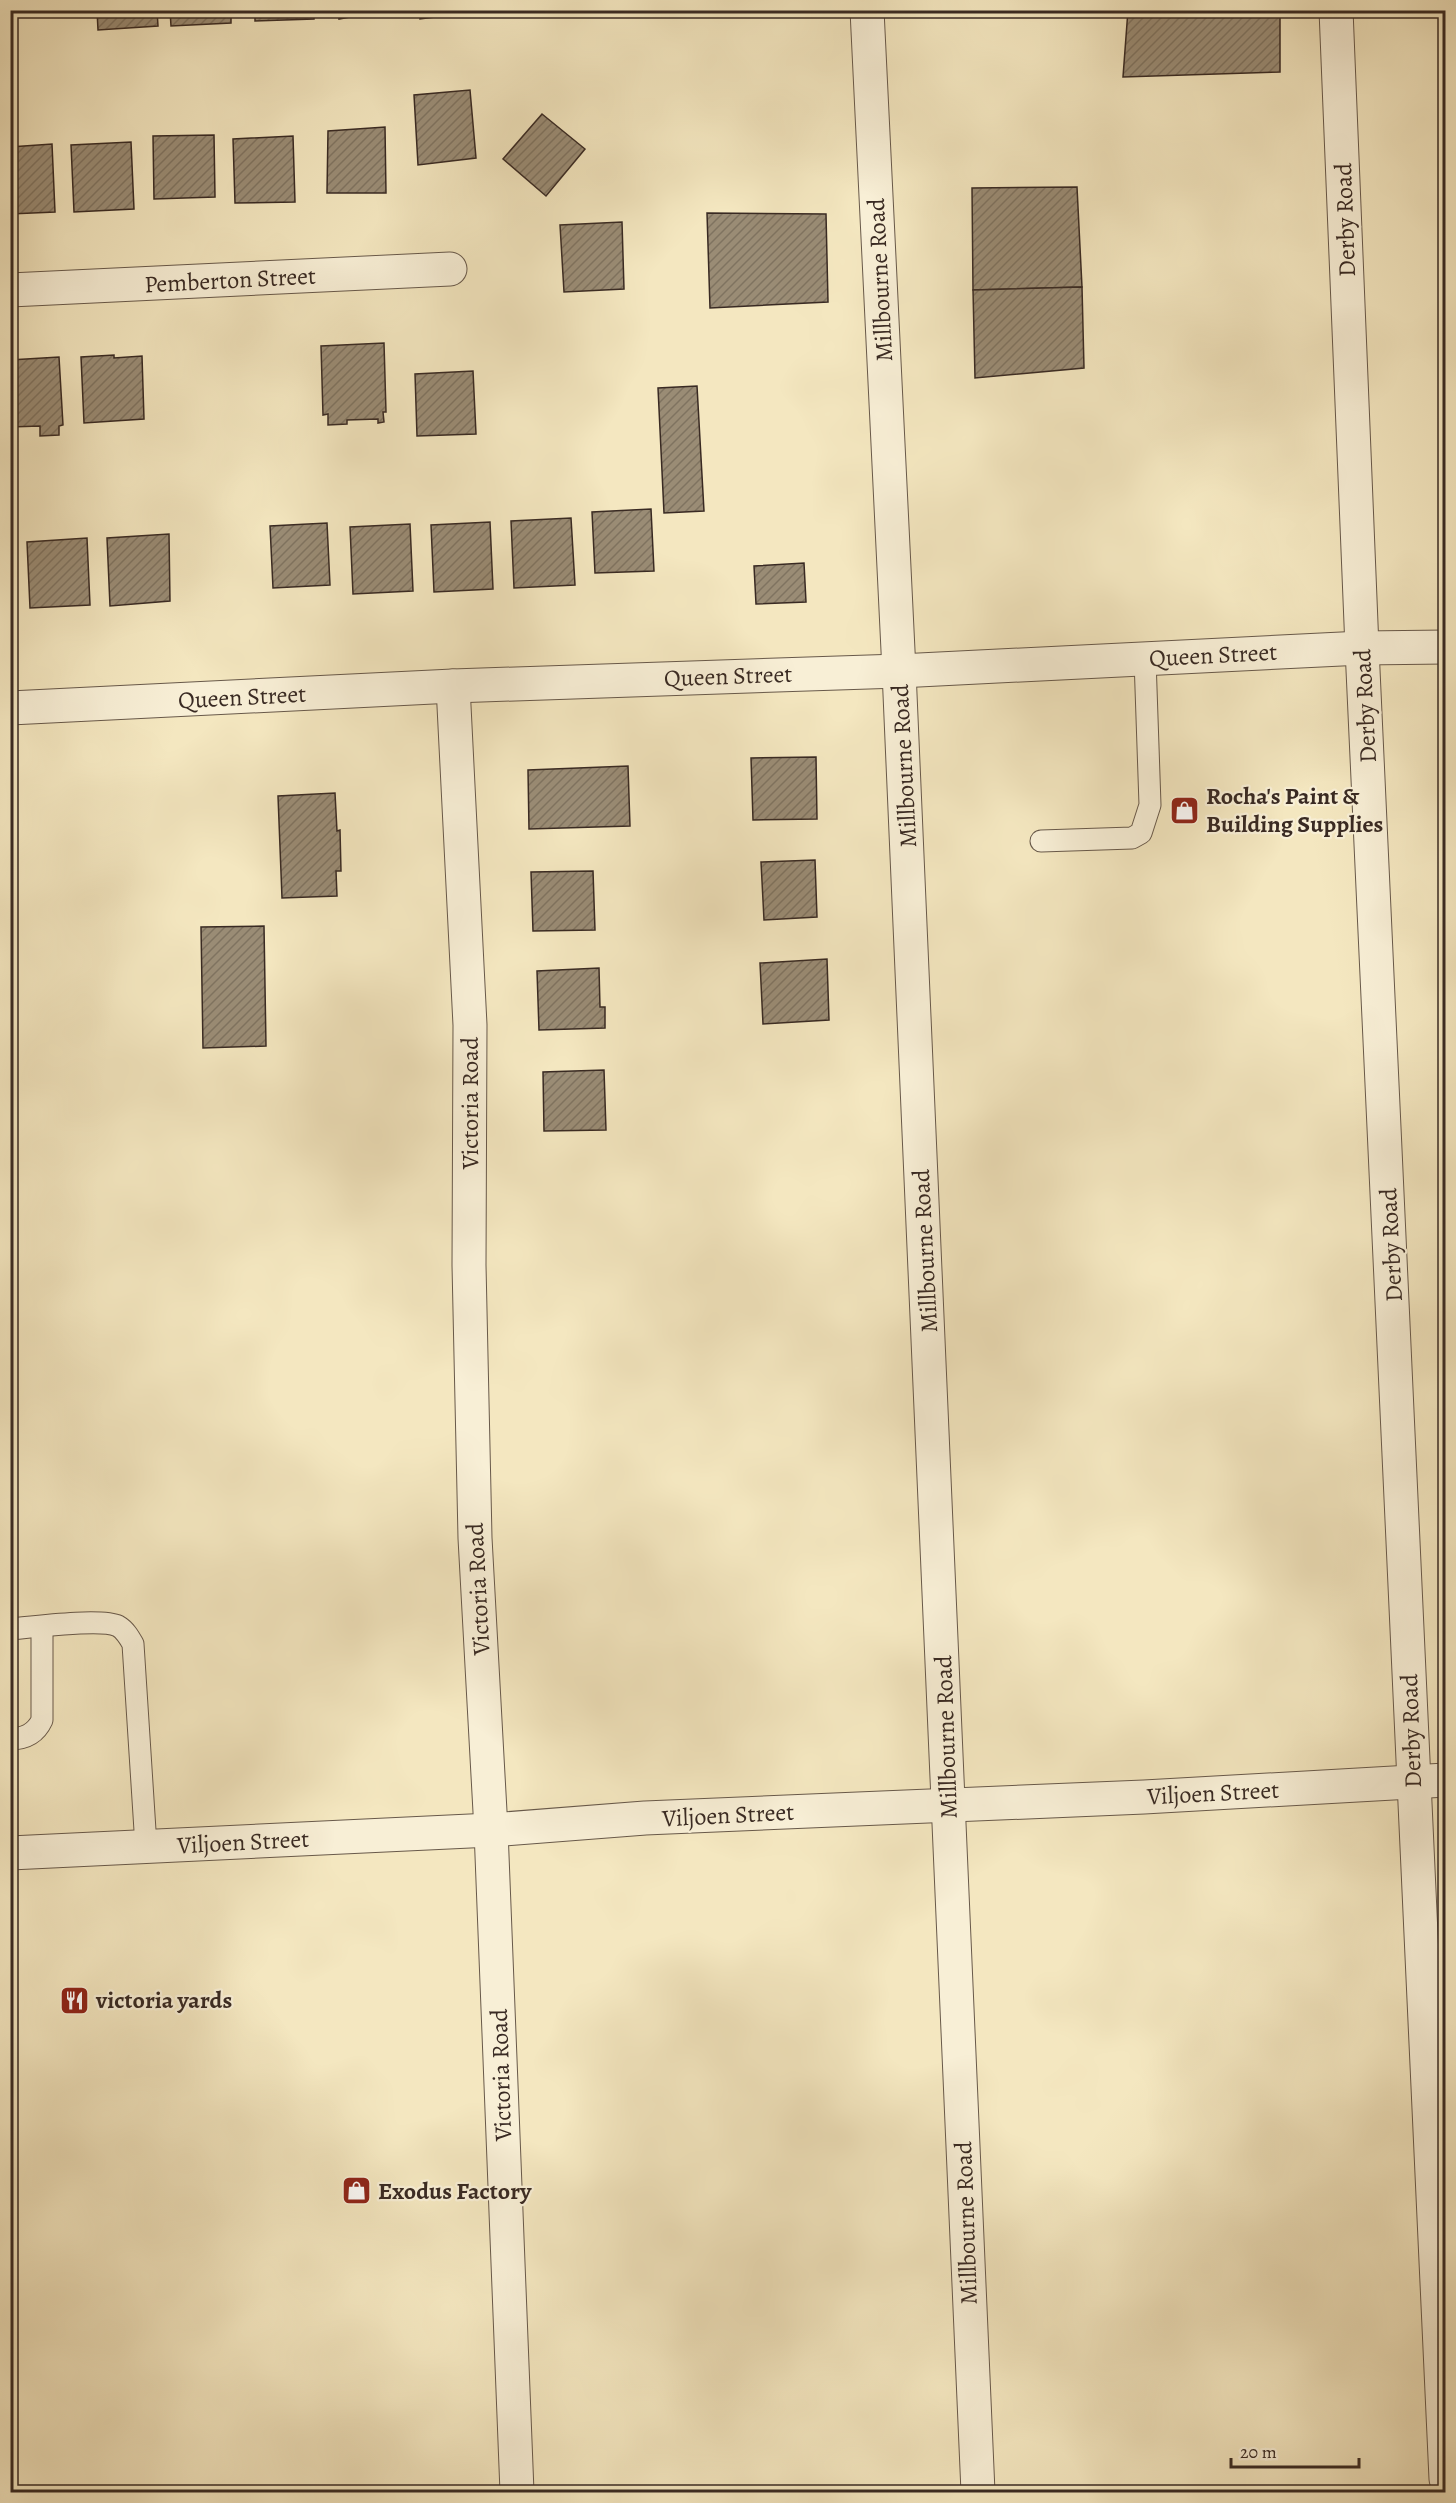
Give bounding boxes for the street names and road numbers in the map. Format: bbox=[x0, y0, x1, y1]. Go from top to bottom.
street label: Derby Road bbox=[1327, 162, 1363, 278]
street label: Millbourne Road bbox=[860, 197, 900, 362]
street label: Pemberton Street bbox=[143, 260, 317, 300]
street label: Queen Street bbox=[1148, 636, 1278, 674]
street label: Derby Road bbox=[1346, 648, 1384, 764]
street label: Queen Street bbox=[663, 658, 793, 694]
street label: Queen Street bbox=[177, 678, 307, 716]
street label: Millbourne Road bbox=[884, 683, 924, 848]
street label: Victoria Road bbox=[454, 1037, 486, 1170]
street label: Millbourne Road bbox=[905, 1168, 945, 1333]
street label: Derby Road bbox=[1372, 1187, 1410, 1303]
street label: Victoria Road bbox=[459, 1522, 497, 1657]
street label: Millbourne Road bbox=[927, 1655, 965, 1819]
street label: Derby Road bbox=[1393, 1673, 1429, 1789]
street label: Viljoen Street bbox=[1145, 1774, 1280, 1812]
street label: Viljoen Street bbox=[660, 1796, 795, 1834]
street label: Viljoen Street bbox=[175, 1823, 310, 1861]
street label: Victoria Road bbox=[483, 2008, 519, 2143]
street label: Millbourne Road bbox=[947, 2141, 985, 2305]

